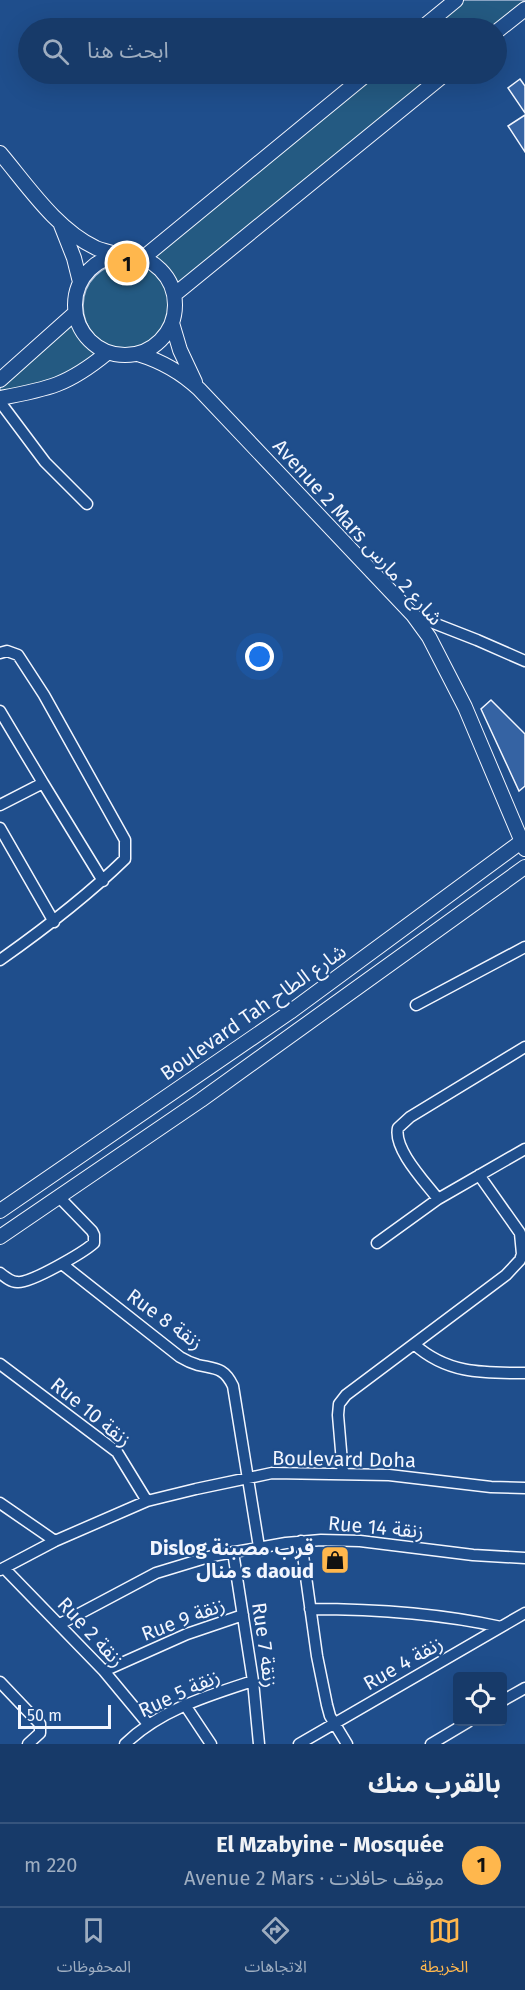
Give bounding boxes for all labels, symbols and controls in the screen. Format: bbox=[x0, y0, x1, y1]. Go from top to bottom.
search box bbox=[18, 18, 507, 84]
icon: search bbox=[39, 35, 72, 68]
text: ابحث هنا bbox=[87, 37, 169, 64]
pin: 1 bbox=[108, 240, 146, 286]
street label: Avenue 2 Mars شارع 2 مارس bbox=[266, 434, 448, 632]
your location bbox=[245, 642, 274, 671]
street label: Boulevard Tah شارع الطاح bbox=[156, 939, 352, 1088]
street label: Rue 8 زنقة bbox=[122, 1283, 208, 1355]
street label: Rue 10 زنقة bbox=[46, 1372, 136, 1452]
street label: Boulevard Doha bbox=[272, 1446, 416, 1472]
street label: Rue 14 زنقة bbox=[327, 1511, 425, 1543]
place label: Dislog قرب مصبنة منال s daoud bbox=[150, 1536, 314, 1583]
shop icon: Dislog قرب مصبنة منال s daoud bbox=[319, 1544, 351, 1576]
street label: Rue 2 زنقة bbox=[53, 1592, 129, 1672]
street label: Rue 9 زنقة bbox=[138, 1592, 228, 1646]
street label: Rue 7 زنقة bbox=[247, 1601, 283, 1689]
street label: Rue 4 زنقة bbox=[359, 1631, 447, 1695]
street label: Rue 5 زنقة bbox=[134, 1664, 224, 1722]
map controls bbox=[453, 1672, 507, 1726]
button: locate bbox=[453, 1672, 507, 1726]
scale bar bbox=[18, 1702, 111, 1730]
text: 50 m bbox=[27, 1706, 62, 1725]
text: بالقرب منك bbox=[368, 1768, 501, 1799]
text: El Mzabyine - Mosquée bbox=[216, 1831, 444, 1858]
text: 220 m bbox=[24, 1853, 77, 1877]
text: 1 bbox=[477, 1853, 486, 1877]
text: موقف حافلات · Avenue 2 Mars bbox=[184, 1866, 444, 1890]
tab: المحفوظات bbox=[57, 1914, 131, 1984]
tab: الاتجاهات bbox=[244, 1914, 307, 1984]
tab: الخريطة bbox=[420, 1914, 468, 1984]

